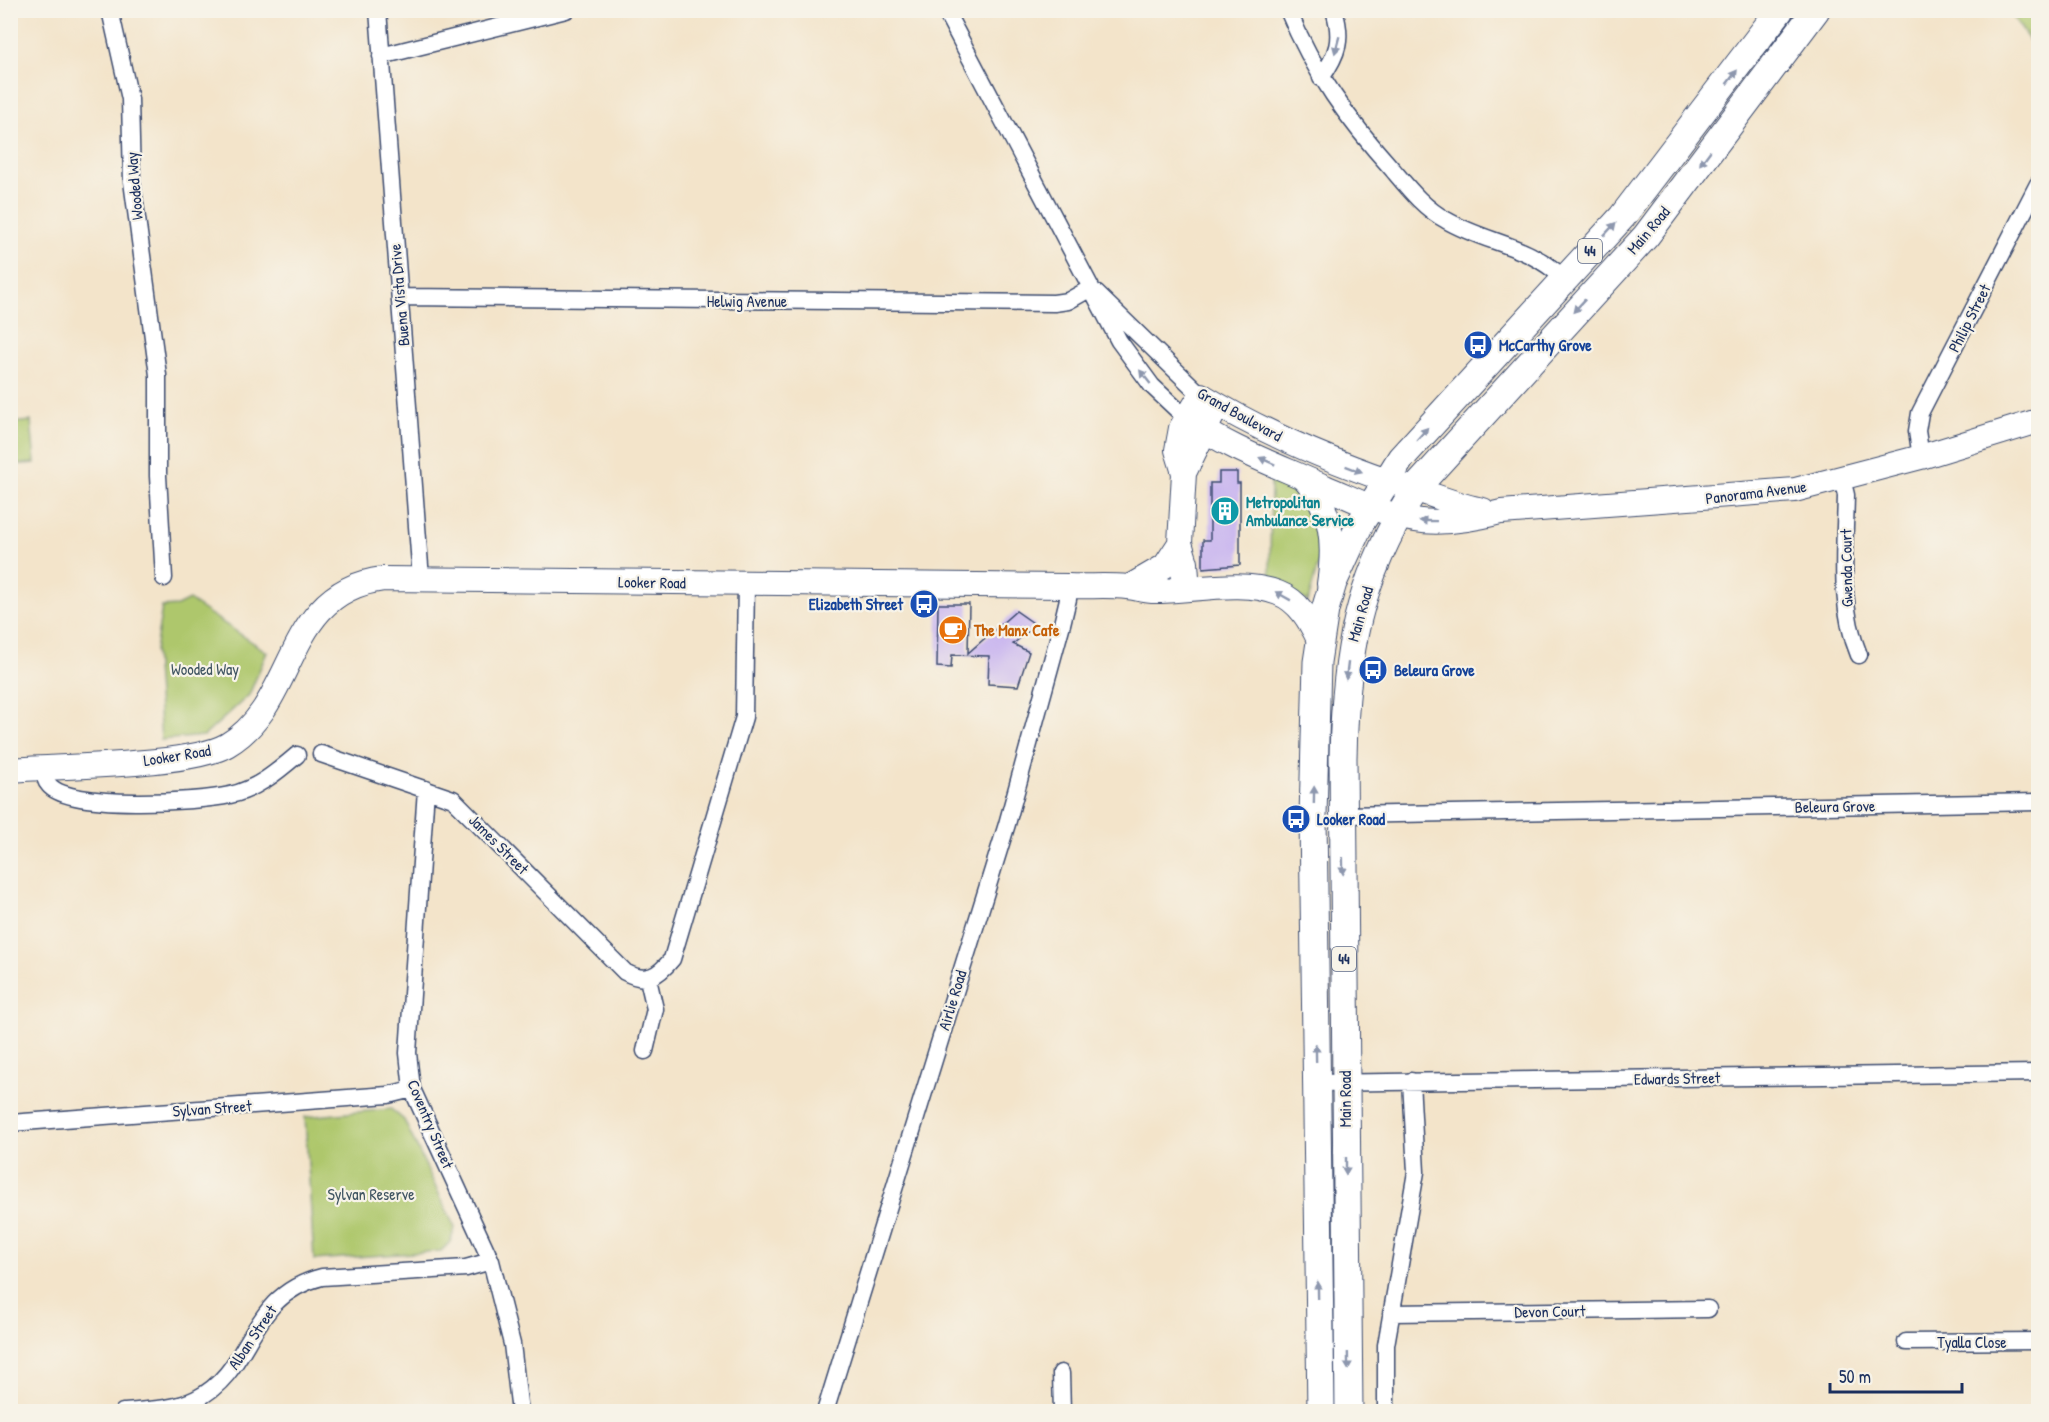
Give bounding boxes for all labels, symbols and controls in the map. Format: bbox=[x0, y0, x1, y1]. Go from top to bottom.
one-way arrow bbox=[1331, 36, 1341, 55]
one-way arrow bbox=[1725, 69, 1737, 84]
one-way arrow bbox=[1700, 150, 1712, 165]
street label: Wooded Way bbox=[120, 151, 148, 221]
street label: Main Road bbox=[1621, 201, 1675, 259]
one-way arrow bbox=[1603, 222, 1617, 236]
road number: 44 bbox=[1578, 239, 1602, 263]
street label: Buena Vista Drive bbox=[384, 242, 414, 347]
street label: Philip Street bbox=[1942, 280, 1996, 356]
street label: Helwig Avenue bbox=[707, 290, 788, 312]
one-way arrow bbox=[1573, 299, 1587, 313]
bus stop icon: McCarthy Grove bbox=[1462, 329, 1494, 361]
place label: McCarthy Grove bbox=[1499, 334, 1592, 357]
one-way arrow bbox=[1138, 369, 1151, 385]
street label: Grand Boulevard bbox=[1194, 382, 1286, 446]
one-way arrow bbox=[1415, 427, 1429, 442]
one-way arrow bbox=[1258, 456, 1275, 465]
one-way arrow bbox=[1345, 465, 1363, 475]
street label: Panorama Avenue bbox=[1704, 475, 1808, 509]
place label: Metropolitan Ambulance Service bbox=[1246, 491, 1355, 531]
building icon: Metropolitan Ambulance Service bbox=[1209, 495, 1241, 527]
one-way arrow bbox=[1419, 516, 1438, 526]
street label: Gwenda Court bbox=[1834, 528, 1858, 607]
street label: Looker Road bbox=[618, 570, 686, 594]
street label: Main Road bbox=[1342, 584, 1378, 644]
bus stop icon: Elizabeth Street bbox=[908, 588, 940, 620]
one-way arrow bbox=[1274, 591, 1291, 601]
place label: Elizabeth Street bbox=[809, 593, 903, 615]
cafe icon: The Manx Cafe bbox=[937, 614, 969, 646]
place label: The Manx Cafe bbox=[973, 619, 1060, 641]
bus stop icon: Beleura Grove bbox=[1357, 654, 1389, 686]
park label: Wooded Way bbox=[171, 658, 239, 680]
place label: Beleura Grove bbox=[1394, 659, 1475, 681]
one-way arrow bbox=[1343, 661, 1352, 680]
street label: Looker Road bbox=[142, 739, 212, 771]
one-way arrow bbox=[1309, 786, 1319, 805]
street label: Beleura Grove bbox=[1794, 794, 1876, 818]
bus stop icon: Looker Road bbox=[1280, 803, 1312, 835]
place label: Looker Road bbox=[1317, 808, 1386, 830]
street label: James Street bbox=[464, 809, 534, 879]
one-way arrow bbox=[1338, 856, 1348, 875]
road number: 44 bbox=[1332, 947, 1356, 971]
street label: Airlie Road bbox=[932, 967, 972, 1033]
one-way arrow bbox=[1311, 1044, 1321, 1063]
street label: Edwards Street bbox=[1634, 1066, 1721, 1090]
street label: Main Road bbox=[1334, 1071, 1356, 1127]
street label: Coventry Street bbox=[402, 1076, 460, 1172]
street label: Sylvan Street bbox=[172, 1094, 253, 1122]
one-way arrow bbox=[1341, 1156, 1351, 1175]
park label: Sylvan Reserve bbox=[327, 1183, 415, 1205]
one-way arrow bbox=[1313, 1281, 1323, 1300]
street label: Devon Court bbox=[1514, 1299, 1586, 1323]
street label: Alban Street bbox=[222, 1300, 282, 1373]
street label: Tyalla Close bbox=[1937, 1331, 2007, 1353]
one-way arrow bbox=[1343, 1351, 1353, 1370]
scale bar bbox=[1830, 1356, 1962, 1394]
text: 50 m bbox=[1839, 1364, 1871, 1389]

